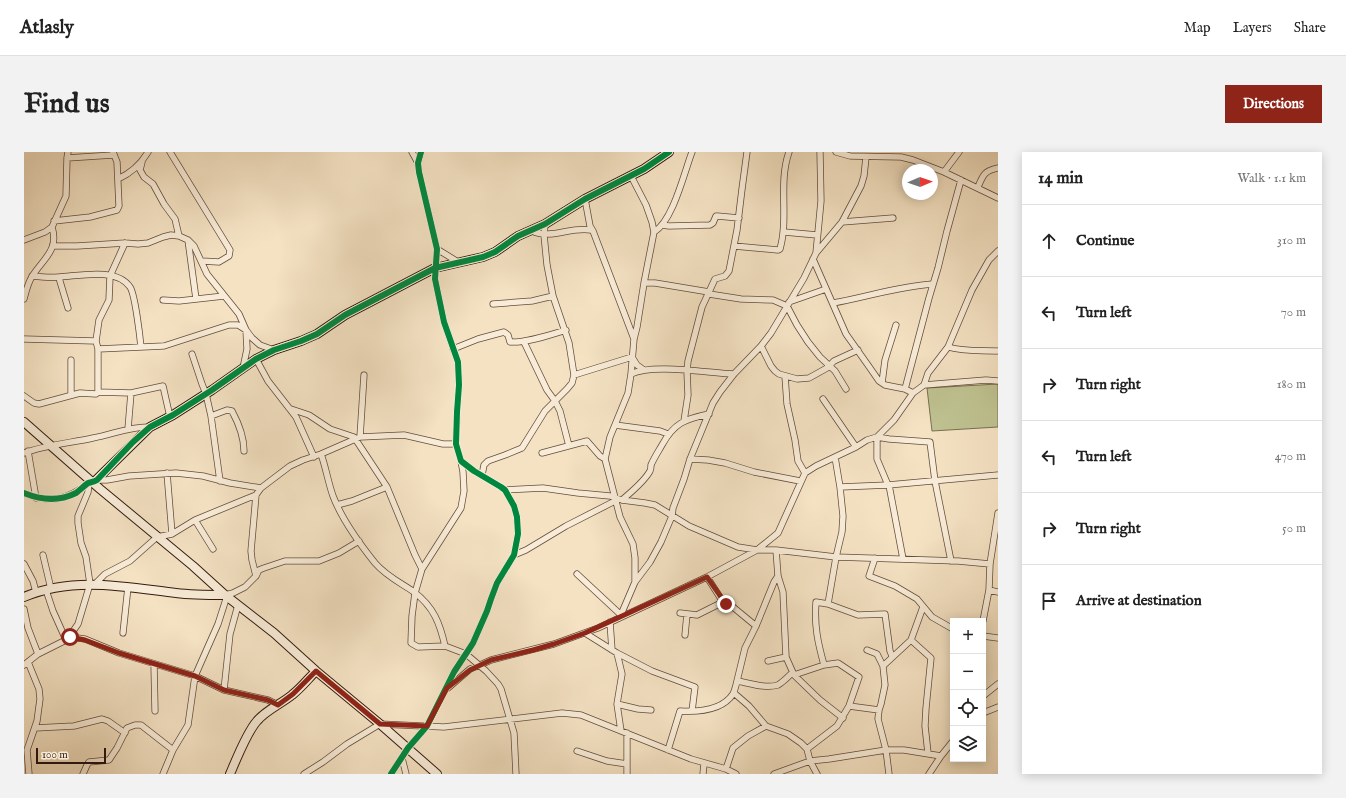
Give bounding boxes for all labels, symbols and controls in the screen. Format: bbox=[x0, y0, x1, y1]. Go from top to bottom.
text: Atlasly bbox=[20, 16, 74, 40]
text: Map bbox=[1184, 19, 1211, 37]
text: Layers bbox=[1233, 19, 1272, 37]
text: Share bbox=[1294, 19, 1326, 37]
button: Directions bbox=[1225, 85, 1322, 123]
text: Find us bbox=[24, 87, 110, 122]
north arrow bbox=[902, 164, 938, 200]
text: 14 min bbox=[1038, 168, 1083, 189]
text: Walk · 1.1 km bbox=[1237, 170, 1306, 187]
icon: ahead bbox=[1038, 230, 1060, 252]
text: Continue bbox=[1076, 231, 1134, 250]
text: 310 m bbox=[1277, 232, 1306, 249]
icon: left bbox=[1038, 302, 1060, 324]
text: Turn left bbox=[1076, 303, 1132, 322]
text: 70 m bbox=[1281, 304, 1306, 321]
icon: right bbox=[1038, 374, 1060, 396]
text: Turn right bbox=[1076, 375, 1141, 394]
text: 180 m bbox=[1277, 376, 1306, 393]
icon: left bbox=[1038, 446, 1060, 468]
text: Turn left bbox=[1076, 447, 1132, 466]
text: 470 m bbox=[1275, 448, 1306, 465]
icon: right bbox=[1038, 518, 1060, 540]
text: Turn right bbox=[1076, 519, 1141, 538]
text: 50 m bbox=[1282, 520, 1306, 537]
icon: arrive bbox=[1038, 590, 1060, 612]
text: Arrive at destination bbox=[1076, 591, 1202, 610]
route end bbox=[717, 595, 735, 613]
map controls bbox=[950, 618, 986, 762]
button: + bbox=[950, 618, 986, 654]
route start bbox=[61, 628, 79, 646]
button: − bbox=[950, 654, 986, 690]
button: locate bbox=[950, 690, 986, 726]
button: layers bbox=[950, 726, 986, 762]
scale bar bbox=[36, 746, 106, 765]
text: 100 m bbox=[42, 748, 68, 762]

